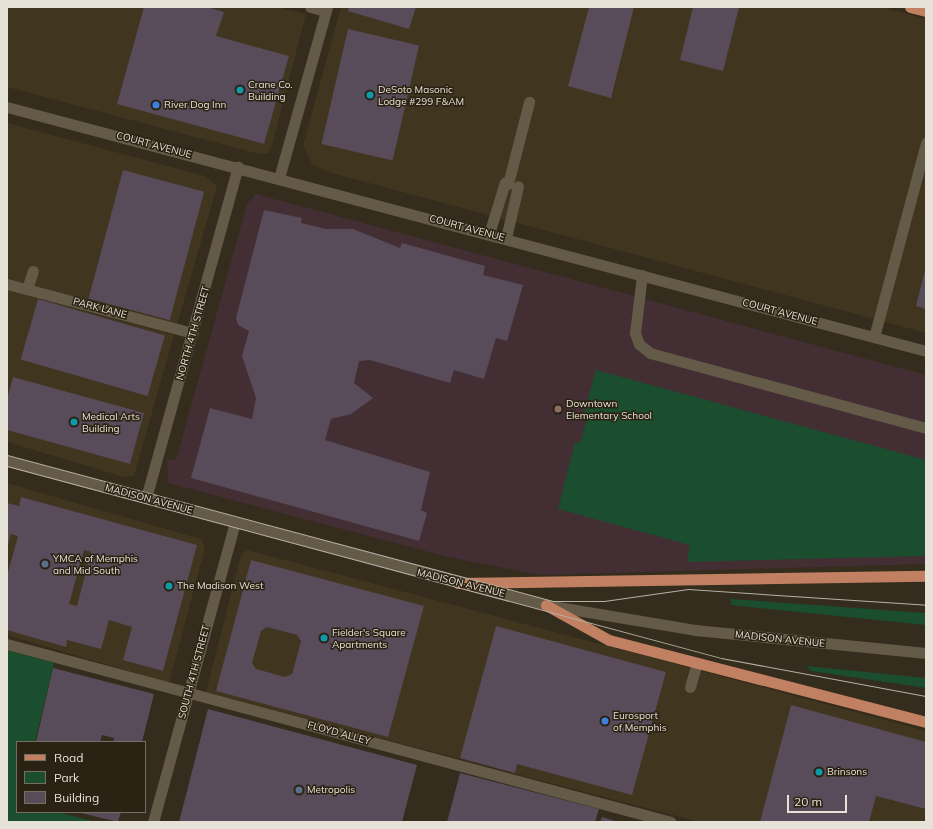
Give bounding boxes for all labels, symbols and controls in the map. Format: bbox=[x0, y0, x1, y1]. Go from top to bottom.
place label: Crane Co. Building bbox=[248, 78, 293, 102]
place label: DeSoto Masonic Lodge #299 F&AM bbox=[378, 83, 464, 106]
marker: Crane Co. Building bbox=[235, 85, 245, 95]
marker: DeSoto Masonic Lodge #299 F&AM bbox=[365, 90, 375, 100]
place label: River Dog Inn bbox=[164, 99, 226, 111]
marker: River Dog Inn bbox=[151, 100, 161, 110]
street label: COURT AVENUE bbox=[115, 129, 193, 161]
street label: COURT AVENUE bbox=[428, 212, 506, 244]
street label: NORTH 4TH STREET bbox=[174, 285, 212, 381]
street label: PARK LANE bbox=[72, 295, 128, 321]
street label: COURT AVENUE bbox=[741, 296, 819, 328]
place label: Downtown Elementary School bbox=[566, 397, 652, 420]
marker: Downtown Elementary School bbox=[553, 404, 563, 414]
place label: Medical Arts Building bbox=[82, 410, 140, 434]
marker: Medical Arts Building bbox=[69, 417, 79, 427]
street label: MADISON AVENUE bbox=[104, 482, 194, 516]
place label: YMCA of Memphis and Mid South bbox=[53, 552, 138, 576]
marker: YMCA of Memphis and Mid South bbox=[40, 559, 50, 569]
street label: MADISON AVENUE bbox=[416, 566, 506, 600]
place label: The Madison West bbox=[177, 580, 263, 592]
marker: The Madison West bbox=[164, 581, 174, 591]
street label: SOUTH 4TH STREET bbox=[176, 624, 212, 720]
place label: Fielder's Square Apartments bbox=[332, 626, 406, 650]
street label: MADISON AVENUE bbox=[734, 628, 826, 650]
marker: Fielder's Square Apartments bbox=[319, 633, 329, 643]
place label: Eurosport of Memphis bbox=[613, 709, 667, 732]
marker: Eurosport of Memphis bbox=[600, 716, 610, 726]
street label: FLOYD ALLEY bbox=[306, 719, 372, 747]
legend bbox=[16, 741, 146, 813]
text: Road bbox=[54, 750, 83, 765]
place label: Brinsons bbox=[827, 766, 867, 778]
marker: Brinsons bbox=[814, 767, 824, 777]
text: Park bbox=[54, 770, 79, 785]
place label: Metropolis bbox=[307, 784, 355, 796]
marker: Metropolis bbox=[294, 785, 304, 795]
scale bar bbox=[789, 787, 849, 813]
text: Building bbox=[54, 790, 99, 805]
text: 20 m bbox=[794, 794, 822, 809]

